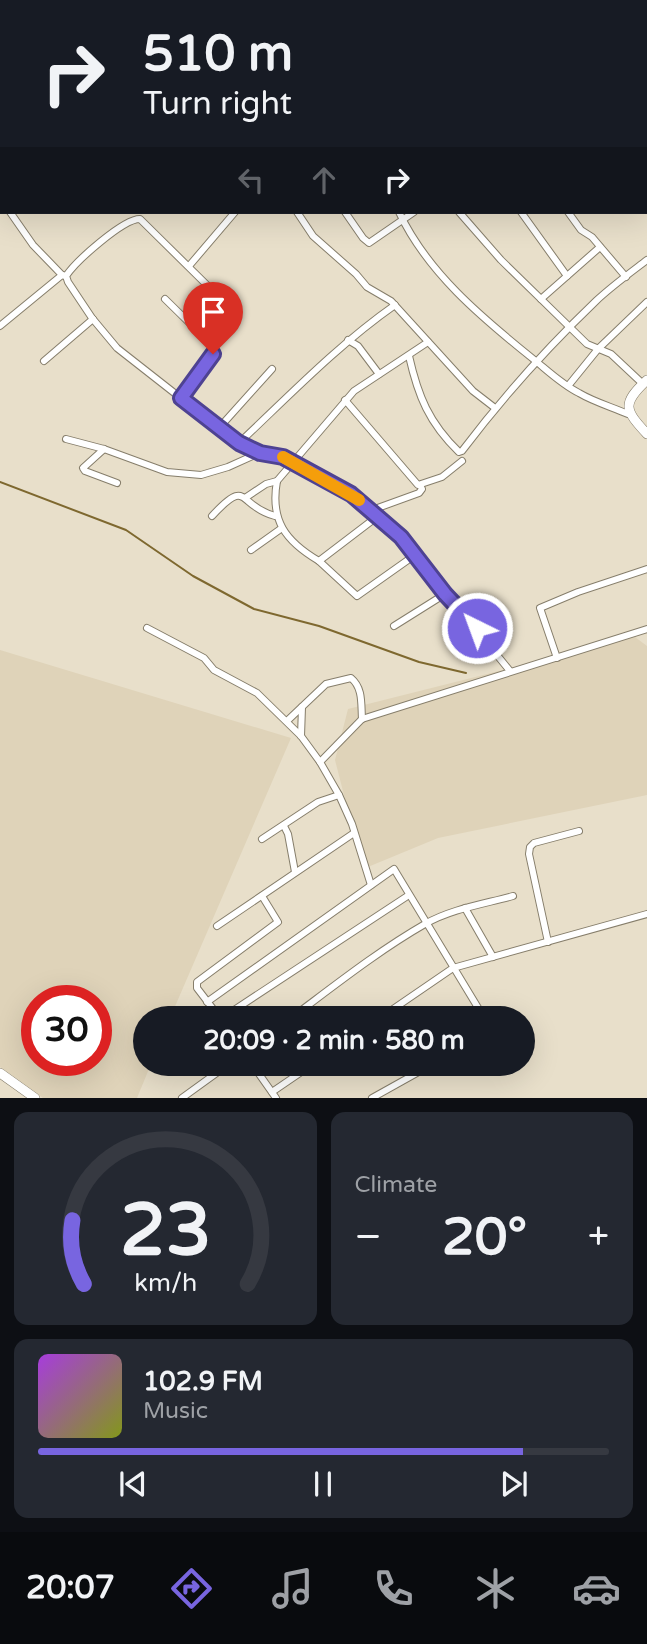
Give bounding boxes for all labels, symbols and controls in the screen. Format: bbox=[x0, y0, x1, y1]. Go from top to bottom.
text: 510 m bbox=[143, 25, 293, 84]
icon: right bbox=[28, 28, 119, 119]
text: Turn right bbox=[143, 85, 292, 123]
icon: left bbox=[232, 161, 270, 199]
icon: ahead bbox=[305, 161, 343, 199]
icon: right bbox=[378, 161, 416, 199]
pin bbox=[183, 282, 243, 354]
icon: arrive bbox=[194, 293, 232, 331]
position arrow bbox=[440, 591, 514, 665]
speed limit sign: 30 bbox=[21, 985, 112, 1076]
text: 20:09 · 2 min · 580 m bbox=[203, 1025, 465, 1056]
text: Climate bbox=[355, 1171, 437, 1199]
text: 23 bbox=[120, 1188, 211, 1276]
text: 20° bbox=[442, 1206, 527, 1269]
text: − bbox=[355, 1214, 382, 1260]
text: + bbox=[588, 1214, 609, 1260]
text: km/h bbox=[134, 1268, 197, 1298]
text: 102.9 FM bbox=[143, 1366, 263, 1397]
text: Music bbox=[143, 1397, 208, 1425]
icon: previous bbox=[114, 1465, 152, 1503]
icon: pause bbox=[304, 1465, 342, 1503]
icon: next bbox=[495, 1465, 533, 1503]
icon: directions bbox=[167, 1564, 216, 1613]
icon: music bbox=[268, 1564, 317, 1613]
icon: phone bbox=[369, 1564, 418, 1613]
icon: climate bbox=[471, 1564, 520, 1613]
icon: car bbox=[572, 1564, 621, 1613]
text: 20:07 bbox=[26, 1569, 115, 1607]

